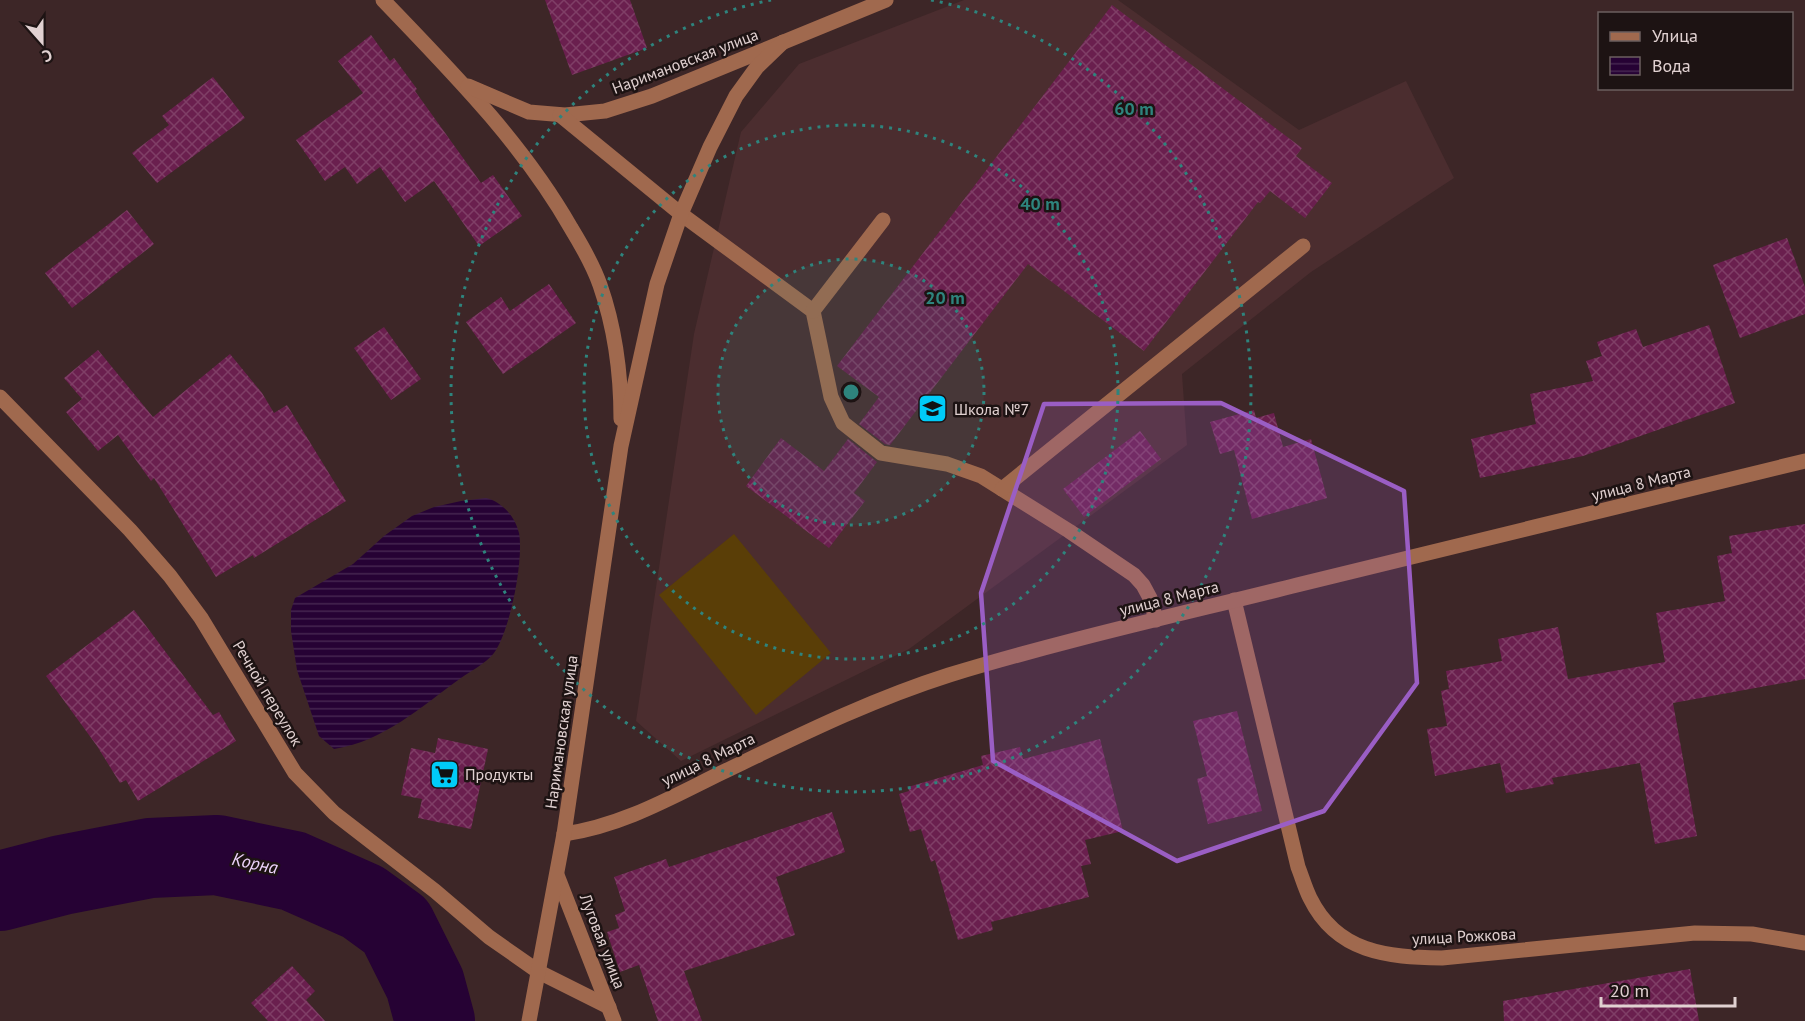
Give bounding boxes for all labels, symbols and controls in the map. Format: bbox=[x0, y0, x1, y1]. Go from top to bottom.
north arrow bbox=[12, 12, 72, 72]
legend bbox=[1598, 12, 1793, 90]
street label: Наримановская улица bbox=[609, 24, 761, 98]
text: Улица bbox=[1652, 24, 1698, 47]
text: С bbox=[40, 45, 55, 67]
text: Вода bbox=[1652, 54, 1691, 77]
text: 60 m bbox=[1114, 97, 1154, 120]
text: 40 m bbox=[1020, 192, 1060, 215]
text: 20 m bbox=[925, 286, 965, 309]
centre of rings bbox=[841, 382, 861, 402]
school or university icon: Школа №7 bbox=[917, 393, 949, 425]
place label: Школа №7 bbox=[954, 399, 1029, 419]
street label: улица 8 Марта bbox=[1589, 461, 1693, 505]
street label: улица 8 Марта bbox=[1117, 576, 1221, 620]
street label: Речной переулок bbox=[229, 637, 307, 750]
street label: Наримановская улица bbox=[540, 654, 582, 810]
street label: улица 8 Марта bbox=[658, 728, 758, 790]
supermarket icon: Продукты bbox=[428, 758, 460, 790]
place label: Продукты bbox=[465, 764, 533, 784]
water label: Корна bbox=[230, 847, 280, 879]
street label: Луговая улица bbox=[575, 890, 630, 991]
street label: улица Рожкова bbox=[1411, 923, 1517, 949]
scale bar bbox=[1601, 970, 1734, 1008]
text: 20 m bbox=[1610, 979, 1649, 1002]

